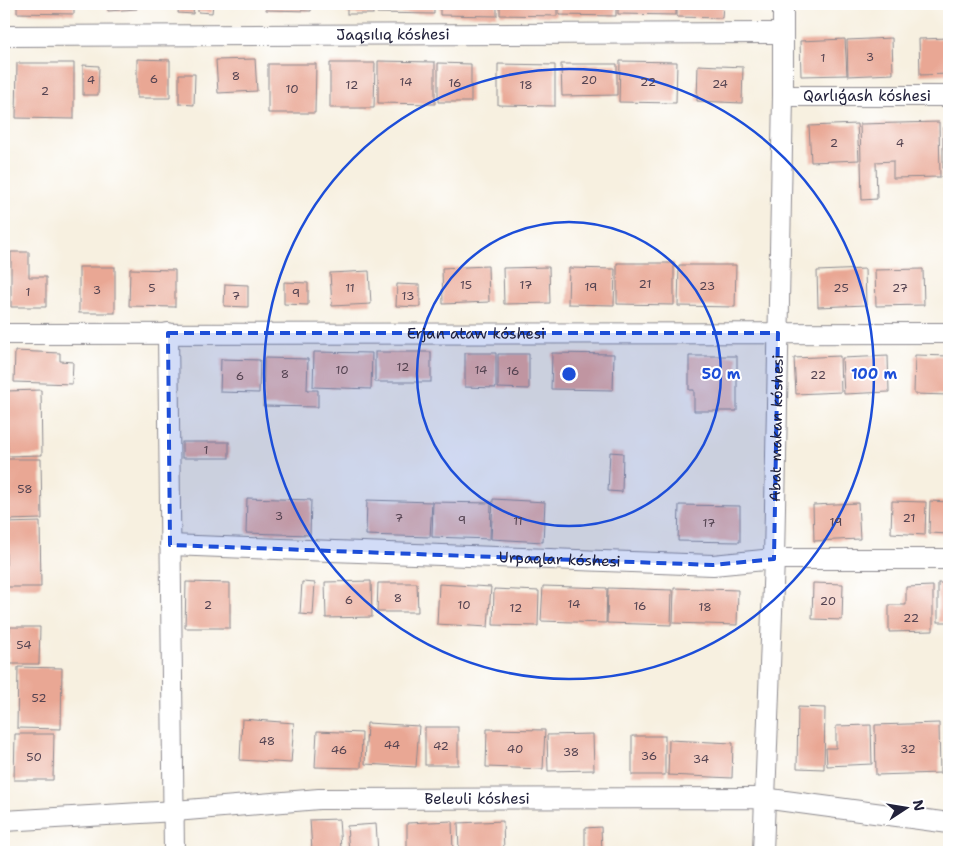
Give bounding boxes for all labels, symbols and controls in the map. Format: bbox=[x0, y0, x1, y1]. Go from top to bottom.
street label: Jaqsılıq kóshesi bbox=[336, 24, 450, 45]
house number: 3 bbox=[866, 49, 874, 65]
house number: 1 bbox=[820, 50, 826, 66]
house number: 8 bbox=[232, 68, 240, 84]
house number: 6 bbox=[150, 71, 158, 87]
house number: 4 bbox=[87, 72, 95, 88]
house number: 20 bbox=[581, 72, 597, 88]
house number: 14 bbox=[400, 74, 412, 90]
house number: 22 bbox=[640, 74, 656, 90]
house number: 16 bbox=[448, 75, 462, 91]
house number: 24 bbox=[712, 76, 728, 92]
house number: 12 bbox=[346, 77, 358, 93]
house number: 18 bbox=[519, 77, 533, 93]
house number: 10 bbox=[285, 81, 299, 97]
house number: 2 bbox=[41, 83, 49, 99]
street label: Qarlıǵash kóshesi bbox=[803, 86, 931, 106]
house number: 2 bbox=[830, 135, 838, 151]
house number: 4 bbox=[896, 135, 904, 151]
house number: 21 bbox=[639, 276, 651, 292]
house number: 15 bbox=[460, 277, 472, 293]
house number: 17 bbox=[520, 277, 532, 293]
house number: 23 bbox=[699, 278, 715, 294]
house number: 19 bbox=[585, 279, 597, 295]
house number: 5 bbox=[148, 280, 156, 296]
house number: 11 bbox=[345, 280, 355, 296]
house number: 25 bbox=[833, 280, 849, 296]
house number: 27 bbox=[892, 280, 908, 296]
house number: 3 bbox=[93, 282, 101, 298]
house number: 1 bbox=[25, 284, 31, 300]
house number: 9 bbox=[292, 285, 300, 301]
house number: 7 bbox=[232, 288, 240, 304]
house number: 13 bbox=[402, 288, 414, 304]
street label: Erjan ataw kóshesi bbox=[407, 323, 545, 344]
street label: Abat makan kóshesi bbox=[765, 354, 788, 502]
house number: 12 bbox=[397, 359, 409, 375]
house number: 10 bbox=[335, 362, 349, 378]
house number: 14 bbox=[475, 362, 487, 378]
house number: 16 bbox=[506, 363, 520, 379]
text: 50 m bbox=[702, 364, 741, 384]
text: 100 m bbox=[851, 364, 897, 384]
centre of rings bbox=[560, 365, 578, 383]
house number: 8 bbox=[281, 366, 289, 382]
house number: 22 bbox=[810, 367, 826, 383]
house number: 6 bbox=[236, 368, 244, 384]
house number: 1 bbox=[203, 442, 209, 458]
house number: 58 bbox=[17, 481, 33, 497]
house number: 3 bbox=[275, 508, 283, 524]
house number: 7 bbox=[395, 510, 403, 526]
house number: 21 bbox=[903, 510, 915, 526]
house number: 9 bbox=[458, 512, 466, 528]
house number: 11 bbox=[513, 513, 523, 529]
house number: 19 bbox=[830, 514, 842, 530]
house number: 17 bbox=[703, 515, 715, 531]
street label: Urpaqlar kóshesi bbox=[498, 547, 621, 572]
house number: 8 bbox=[394, 590, 402, 606]
house number: 6 bbox=[345, 592, 353, 608]
house number: 20 bbox=[820, 593, 836, 609]
house number: 14 bbox=[568, 596, 580, 612]
house number: 2 bbox=[204, 597, 212, 613]
house number: 10 bbox=[457, 597, 471, 613]
house number: 16 bbox=[633, 598, 647, 614]
house number: 18 bbox=[698, 599, 712, 615]
house number: 12 bbox=[510, 600, 522, 616]
house number: 22 bbox=[903, 610, 919, 626]
house number: 54 bbox=[16, 637, 32, 653]
house number: 52 bbox=[31, 690, 47, 706]
house number: 48 bbox=[259, 733, 275, 749]
house number: 44 bbox=[384, 737, 400, 753]
house number: 42 bbox=[433, 738, 449, 754]
house number: 40 bbox=[507, 741, 523, 757]
house number: 32 bbox=[900, 741, 916, 757]
house number: 46 bbox=[331, 742, 347, 758]
house number: 38 bbox=[563, 744, 579, 760]
house number: 36 bbox=[641, 748, 657, 764]
house number: 50 bbox=[26, 749, 42, 765]
house number: 34 bbox=[693, 751, 709, 767]
north arrow bbox=[880, 784, 930, 834]
street label: Beleuli kóshesi bbox=[425, 789, 530, 809]
text: N bbox=[909, 798, 929, 813]

